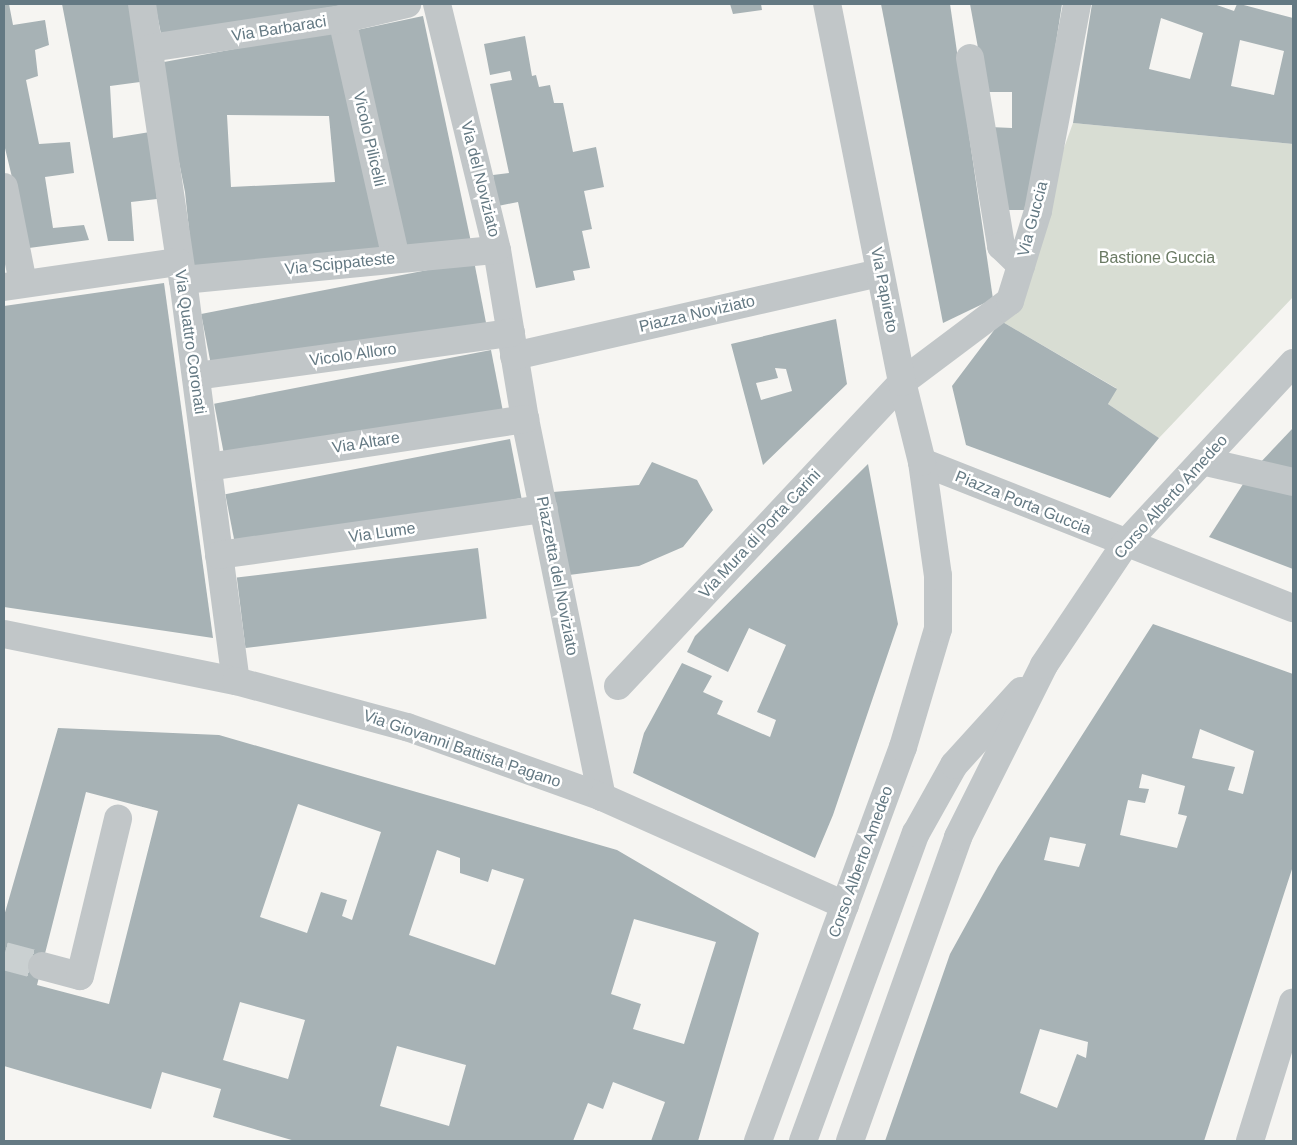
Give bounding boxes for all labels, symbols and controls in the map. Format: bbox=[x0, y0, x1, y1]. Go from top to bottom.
street label: Via Barbaraci bbox=[230, 12, 328, 46]
street label: Vicolo Pilicelli bbox=[349, 90, 389, 188]
street label: Via del Noviziato bbox=[456, 119, 504, 239]
street label: Via Guccia bbox=[1014, 179, 1052, 259]
street label: Via Papireto bbox=[866, 246, 902, 334]
park label: Bastione Guccia bbox=[1099, 248, 1215, 268]
street label: Via Scippateste bbox=[284, 249, 396, 279]
street label: Via Quattro Coronati bbox=[170, 269, 210, 415]
street label: Piazza Noviziato bbox=[637, 291, 757, 337]
street label: Vicolo Alloro bbox=[308, 339, 398, 371]
street label: Via Altare bbox=[330, 428, 402, 458]
street label: Corso Alberto Amedeo bbox=[1110, 430, 1232, 564]
street label: Via Mura di Porta Carini bbox=[695, 465, 825, 603]
street label: Piazza Porta Guccia bbox=[952, 467, 1094, 539]
street label: Piazzetta del Noviziato bbox=[532, 495, 582, 657]
street label: Via Lume bbox=[347, 519, 417, 547]
street label: Via Giovanni Battista Pagano bbox=[361, 706, 563, 792]
street label: Corso Alberto Amedeo bbox=[824, 783, 898, 941]

